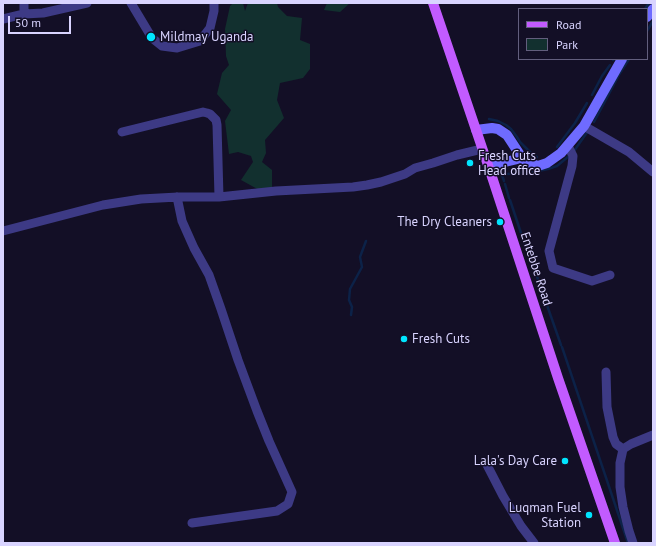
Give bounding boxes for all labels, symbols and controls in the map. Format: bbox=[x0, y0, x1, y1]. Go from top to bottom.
scale bar bbox=[10, 8, 73, 34]
legend bbox=[518, 8, 648, 60]
text: 50 m bbox=[15, 15, 41, 30]
text: Road bbox=[556, 17, 581, 32]
place label: Mildmay Uganda bbox=[160, 29, 254, 45]
marker: Mildmay Uganda bbox=[145, 31, 157, 43]
text: Park bbox=[556, 37, 578, 52]
place label: Fresh Cuts Head office bbox=[478, 148, 540, 179]
marker: Fresh Cuts Head office bbox=[465, 158, 475, 168]
place label: The Dry Cleaners bbox=[397, 214, 492, 230]
marker: The Dry Cleaners bbox=[495, 217, 505, 227]
street label: Entebbe Road bbox=[517, 230, 555, 308]
place label: Fresh Cuts bbox=[412, 331, 470, 347]
marker: Fresh Cuts bbox=[399, 334, 409, 344]
place label: Lala's Day Care bbox=[474, 453, 557, 469]
marker: Lala's Day Care bbox=[560, 456, 570, 466]
place label: Luqman Fuel Station bbox=[509, 500, 581, 531]
marker: Luqman Fuel Station bbox=[584, 510, 594, 520]

